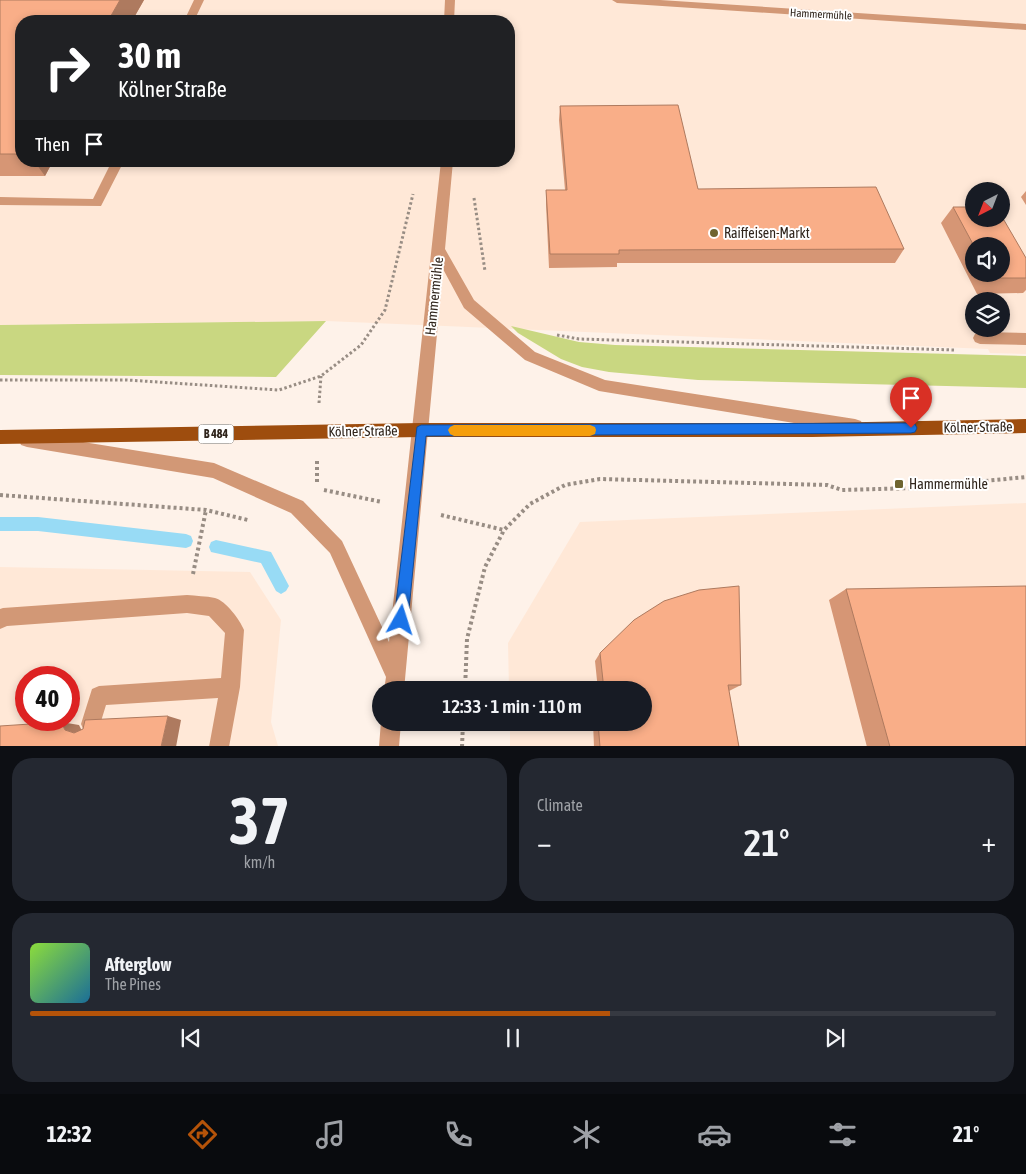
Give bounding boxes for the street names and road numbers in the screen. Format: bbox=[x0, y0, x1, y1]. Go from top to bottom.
street label: Hammermühle bbox=[790, 6, 852, 22]
street label: Hammermühle bbox=[422, 256, 446, 336]
street label: Kölner Straße bbox=[943, 418, 1013, 436]
street label: Kölner Straße bbox=[328, 422, 398, 440]
road number: B 484 bbox=[198, 424, 234, 444]

